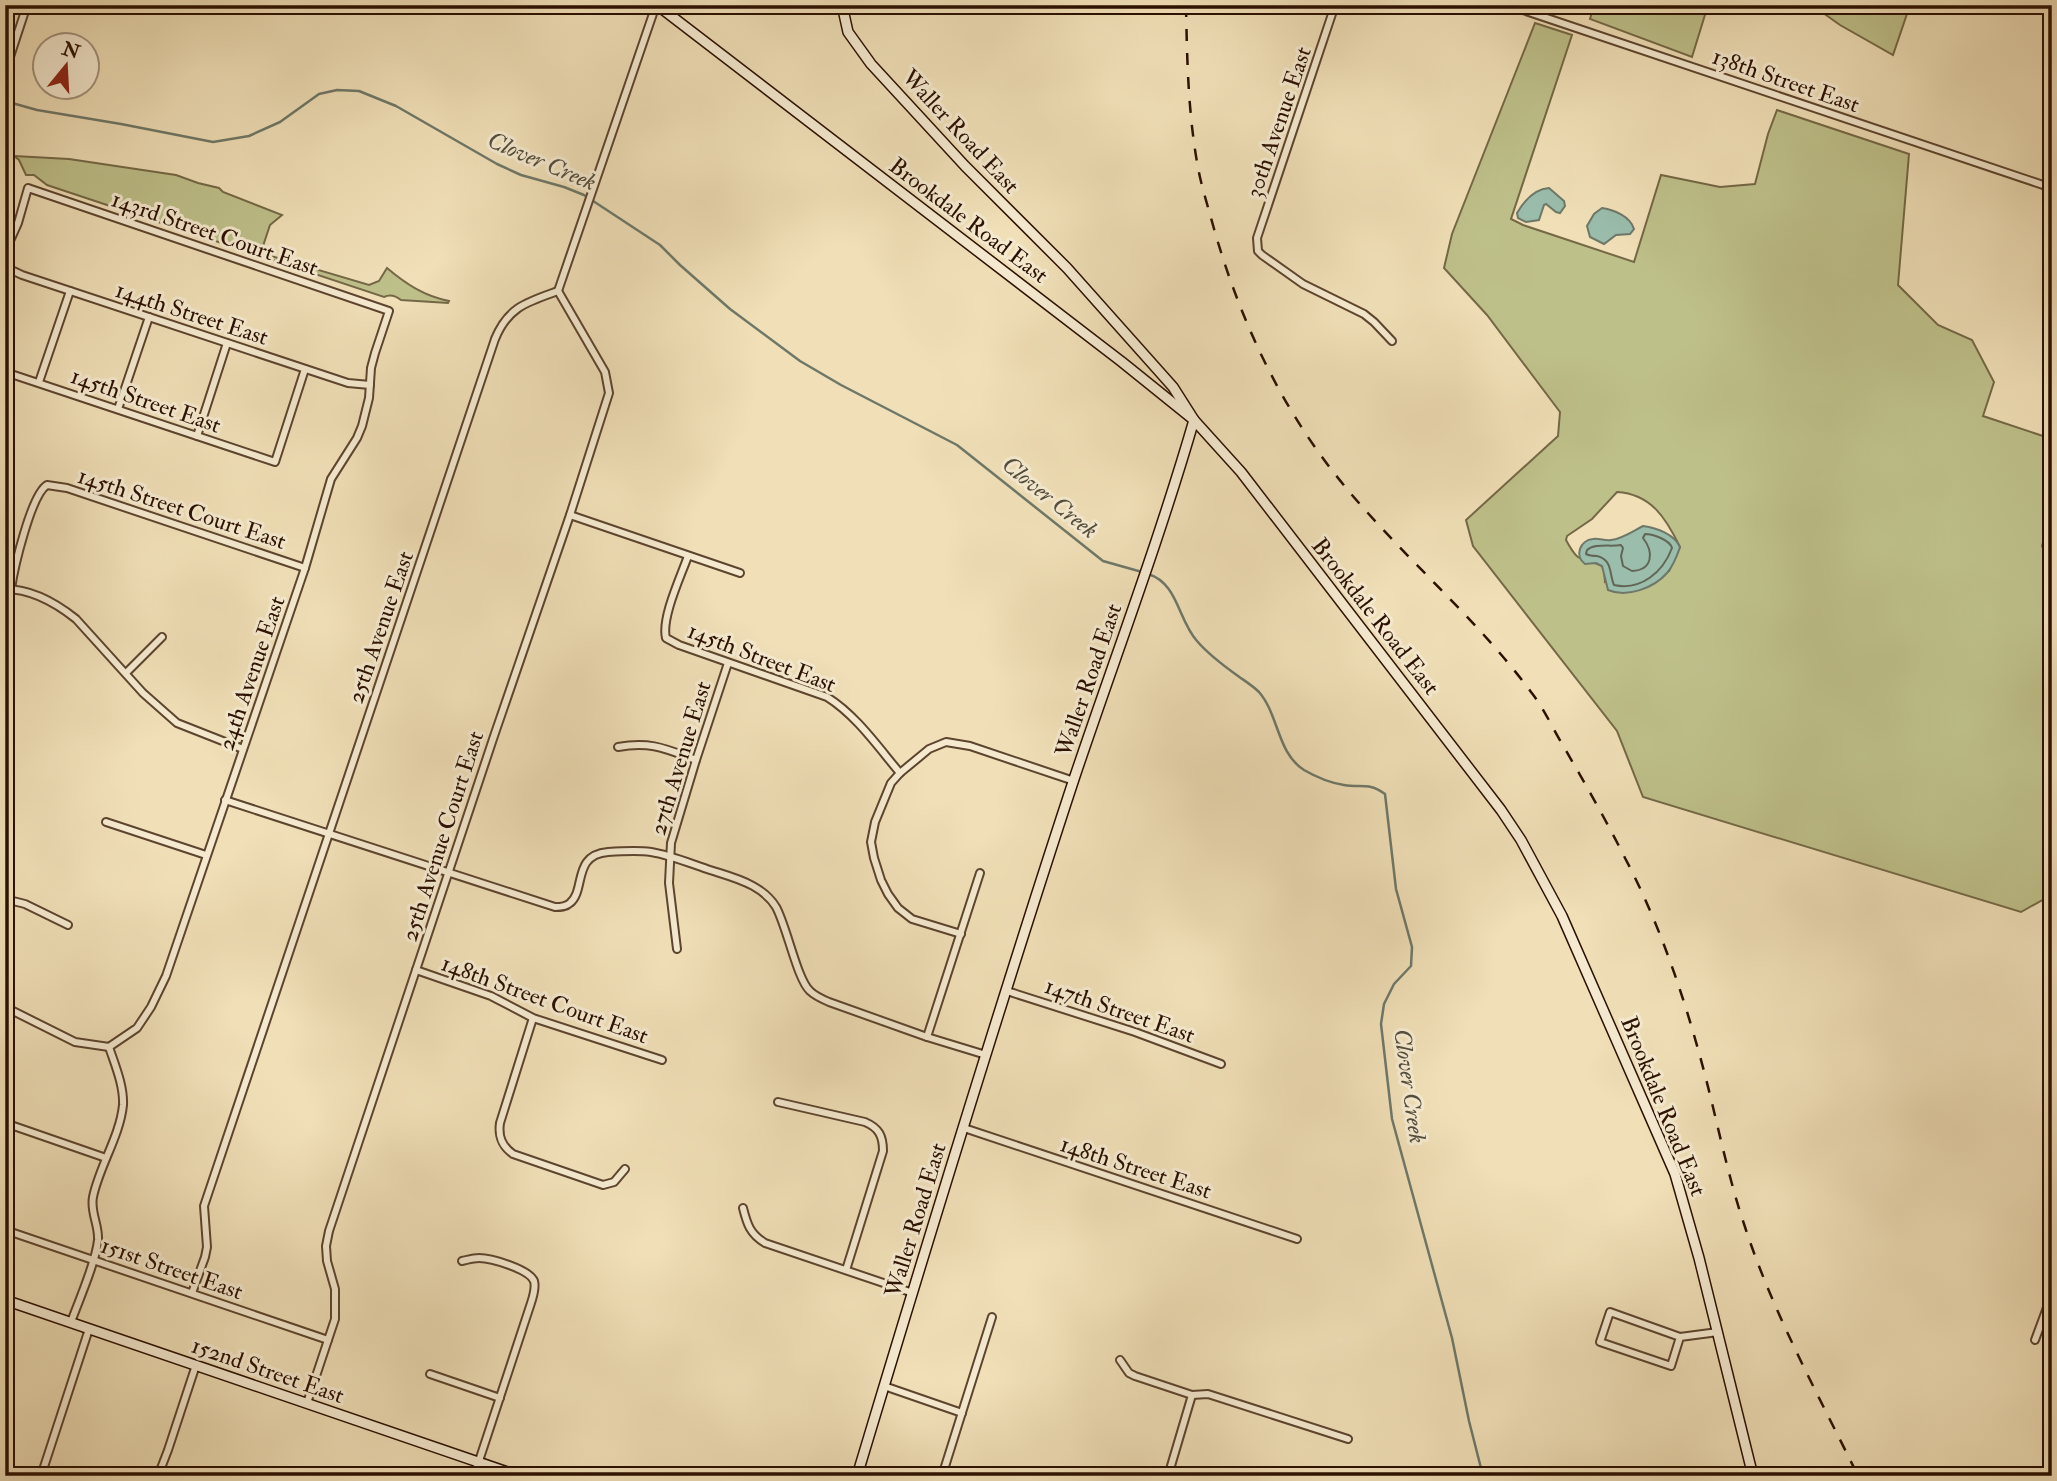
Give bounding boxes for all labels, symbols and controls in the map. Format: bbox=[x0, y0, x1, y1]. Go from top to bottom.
north arrow bbox=[32, 32, 102, 102]
text: N bbox=[58, 36, 84, 65]
street label: 138th Street East bbox=[1708, 42, 1863, 119]
street label: 30th Avenue East bbox=[1239, 43, 1318, 201]
street label: Waller Road East bbox=[895, 62, 1026, 200]
water label: Clover Creek bbox=[483, 125, 601, 198]
street label: Brookdale Road East bbox=[884, 151, 1054, 290]
street label: 143rd Street Court East bbox=[108, 185, 322, 282]
street label: 144th Street East bbox=[112, 275, 272, 352]
street label: 145th Street East bbox=[67, 361, 225, 440]
water label: Clover Creek bbox=[995, 449, 1104, 546]
street label: 145th Street Court East bbox=[74, 461, 290, 556]
street label: Brookdale Road East bbox=[1305, 532, 1446, 701]
street label: 25th Avenue East bbox=[341, 547, 420, 707]
street label: 24th Avenue East bbox=[212, 592, 291, 754]
street label: Waller Road East bbox=[1048, 600, 1128, 761]
street label: 145th Street East bbox=[683, 616, 840, 699]
street label: 27th Avenue East bbox=[643, 678, 718, 839]
street label: 25th Avenue Court East bbox=[395, 727, 490, 945]
street label: 148th Street Court East bbox=[437, 949, 652, 1050]
street label: 147th Street East bbox=[1041, 971, 1199, 1050]
street label: Brookdale Road East bbox=[1614, 1012, 1713, 1200]
water label: Clover Creek bbox=[1386, 1027, 1433, 1145]
street label: 148th Street East bbox=[1057, 1129, 1215, 1206]
street label: Waller Road East bbox=[878, 1139, 953, 1302]
street label: 151st Street East bbox=[97, 1231, 247, 1306]
street label: 152nd Street East bbox=[188, 1331, 348, 1410]

